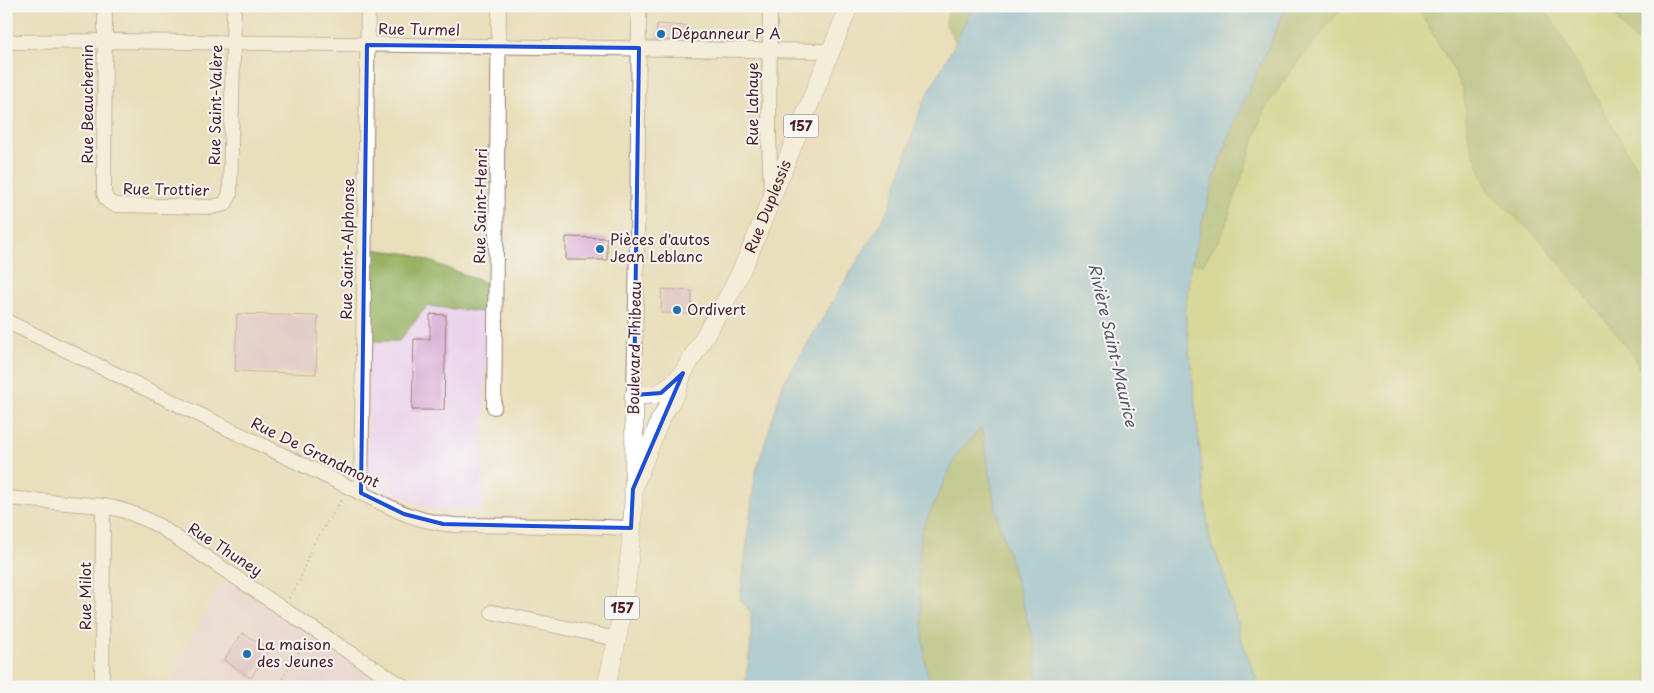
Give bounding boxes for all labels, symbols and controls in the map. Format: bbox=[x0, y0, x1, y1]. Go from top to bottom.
street label: Rue Turmel bbox=[378, 16, 460, 41]
place label: Dépanneur P A bbox=[671, 21, 781, 44]
marker: Dépanneur P A bbox=[655, 28, 667, 40]
street label: Rue Beauchemin bbox=[75, 44, 98, 164]
street label: Rue Saint-Valère bbox=[202, 44, 227, 166]
street label: Rue Lahaye bbox=[740, 62, 763, 146]
road number: 157 bbox=[784, 114, 818, 138]
street label: Rue Saint-Henri bbox=[467, 148, 492, 264]
street label: Rue Duplessis bbox=[738, 156, 796, 257]
street label: Rue Trottier bbox=[123, 176, 210, 201]
street label: Rue Saint-Alphonse bbox=[334, 178, 359, 320]
place label: Pièces d'autos Jean Leblanc bbox=[610, 227, 710, 267]
marker: Pièces d'autos Jean Leblanc bbox=[594, 243, 606, 255]
water label: Rivière Saint-Maurice bbox=[1083, 261, 1145, 430]
street label: Boulevard Thibeau bbox=[621, 281, 646, 415]
place label: Ordivert bbox=[687, 297, 746, 320]
marker: Ordivert bbox=[671, 304, 683, 316]
street label: Rue De Grandmont bbox=[247, 411, 384, 493]
street label: Rue Thuney bbox=[184, 516, 268, 581]
street label: Rue Milot bbox=[73, 562, 96, 630]
road number: 157 bbox=[604, 596, 640, 620]
place label: La maison des Jeunes bbox=[257, 632, 334, 672]
marker: La maison des Jeunes bbox=[241, 648, 253, 660]

